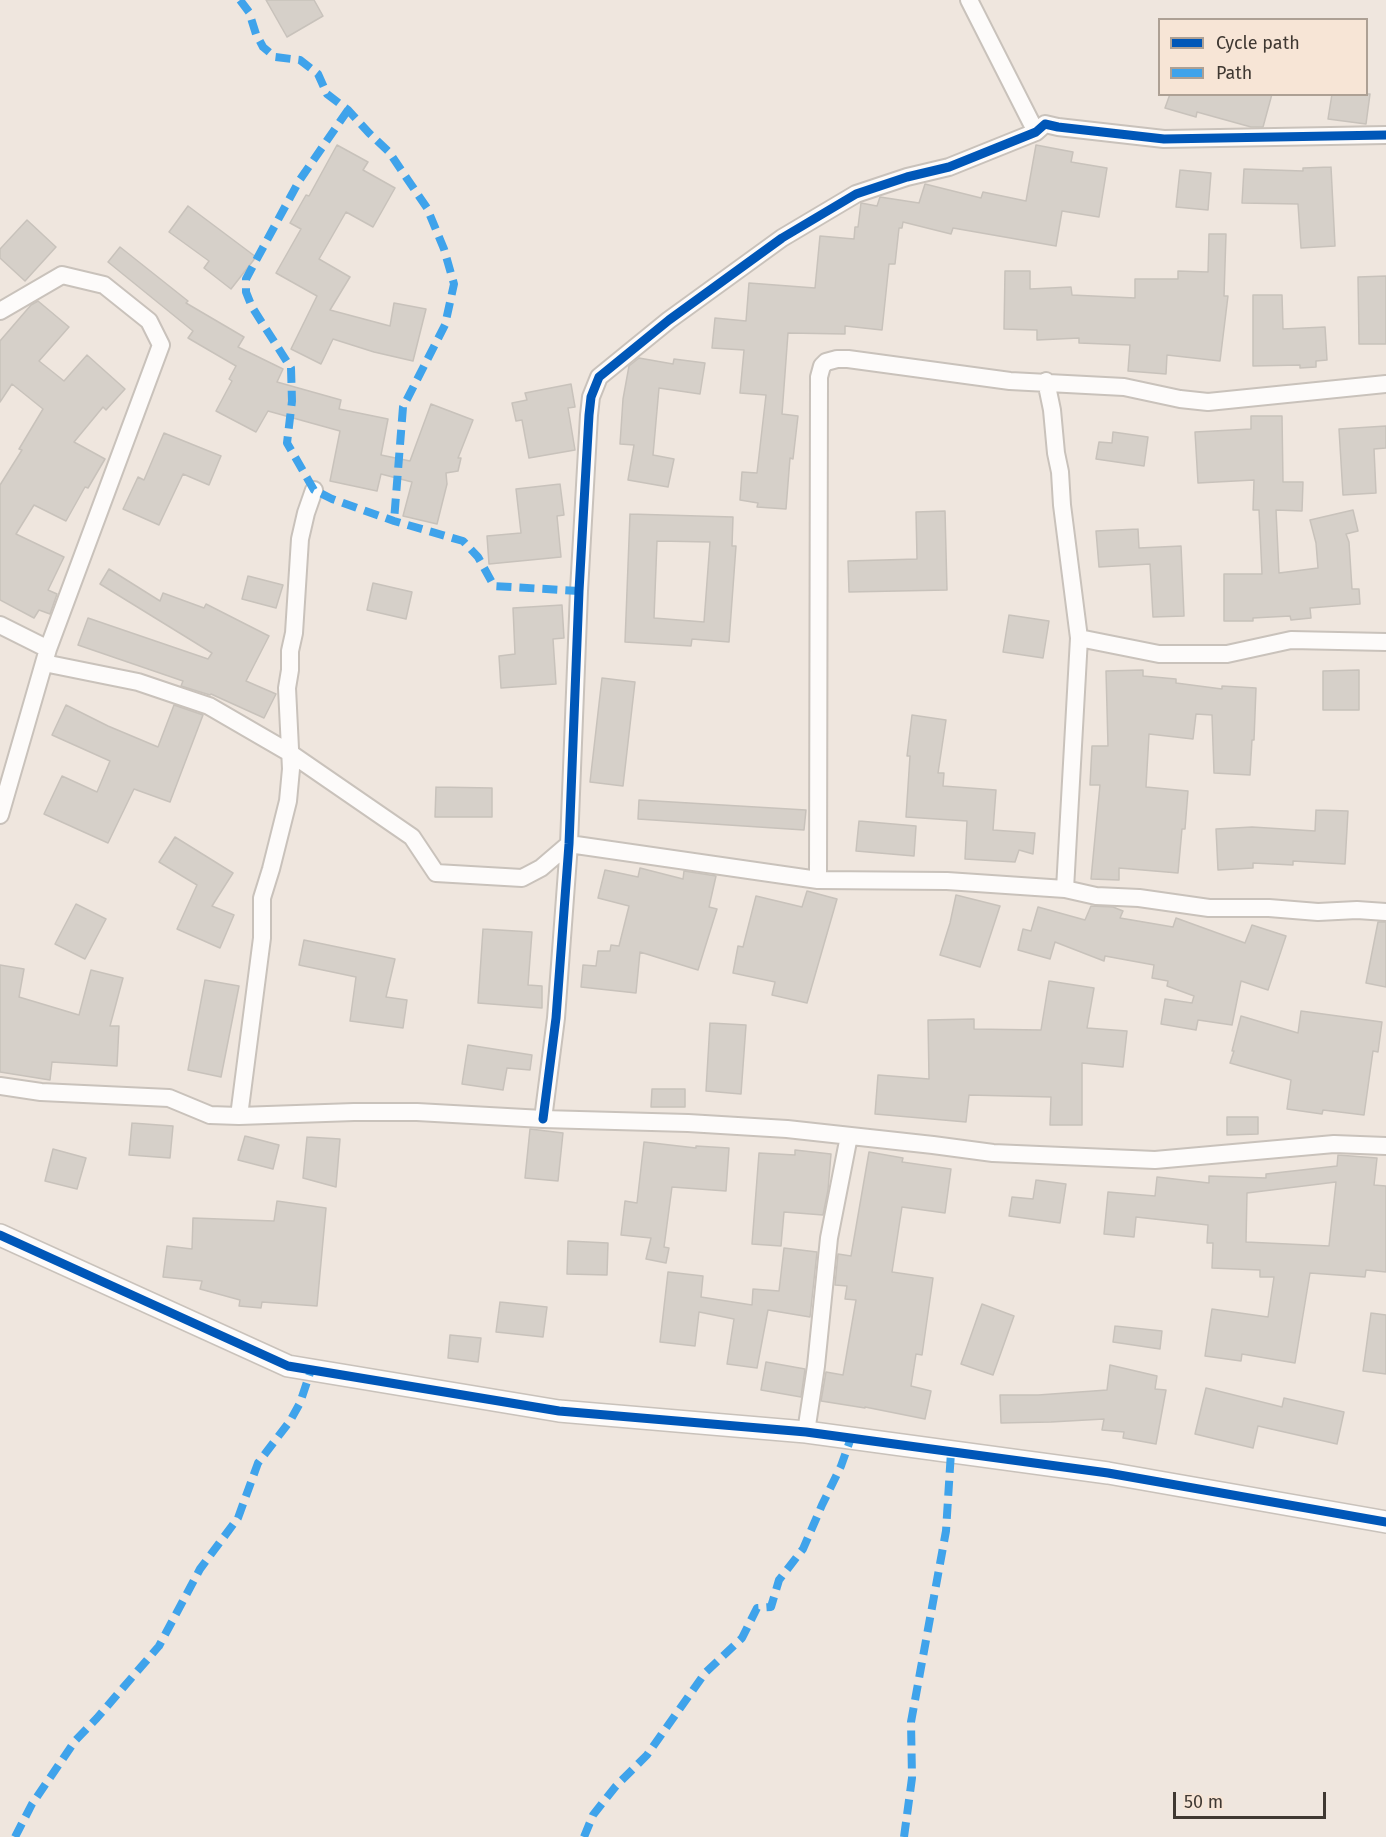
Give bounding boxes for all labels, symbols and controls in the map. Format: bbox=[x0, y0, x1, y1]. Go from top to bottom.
legend bbox=[1158, 18, 1368, 96]
text: Cycle path bbox=[1216, 32, 1300, 54]
text: Path bbox=[1216, 62, 1252, 84]
scale bar bbox=[1176, 1780, 1329, 1818]
text: 50 m bbox=[1184, 1791, 1223, 1813]

